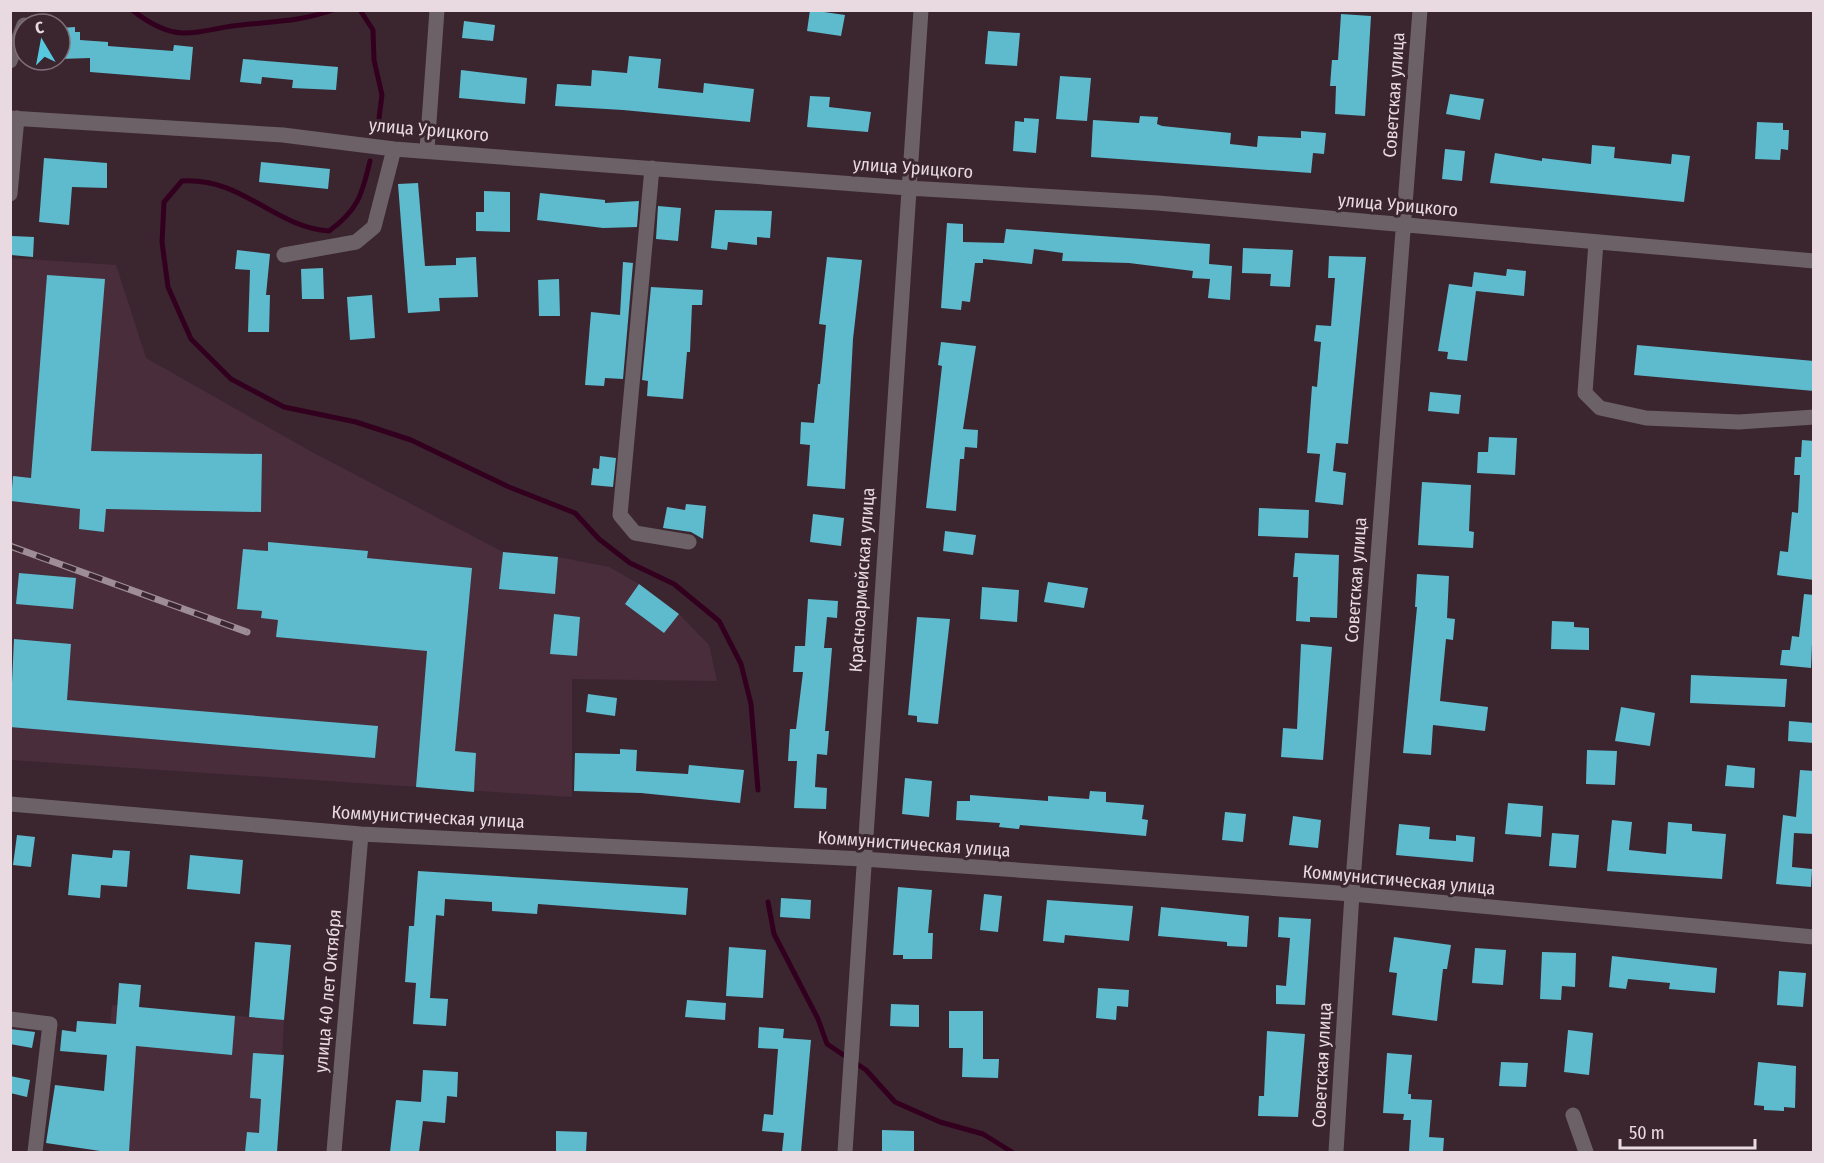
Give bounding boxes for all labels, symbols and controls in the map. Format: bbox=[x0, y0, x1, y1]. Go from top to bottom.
north arrow bbox=[12, 12, 72, 72]
text: С bbox=[34, 18, 46, 38]
street label: Советская улица bbox=[1379, 31, 1409, 158]
street label: улица Урицкого bbox=[368, 114, 490, 146]
street label: улица Урицкого bbox=[852, 153, 974, 183]
street label: улица Урицкого bbox=[1337, 189, 1459, 221]
street label: Красноармейская улица bbox=[845, 487, 879, 673]
street label: Советская улица bbox=[1341, 516, 1371, 643]
street label: Коммунистическая улица bbox=[331, 801, 525, 833]
street label: Коммунистическая улица bbox=[817, 826, 1011, 862]
street label: Коммунистическая улица bbox=[1302, 861, 1496, 899]
street label: улица 40 лет Октября bbox=[310, 908, 346, 1074]
street label: Советская улица bbox=[1308, 1002, 1336, 1128]
scale bar bbox=[1620, 1112, 1755, 1150]
text: 50 m bbox=[1629, 1122, 1665, 1144]

